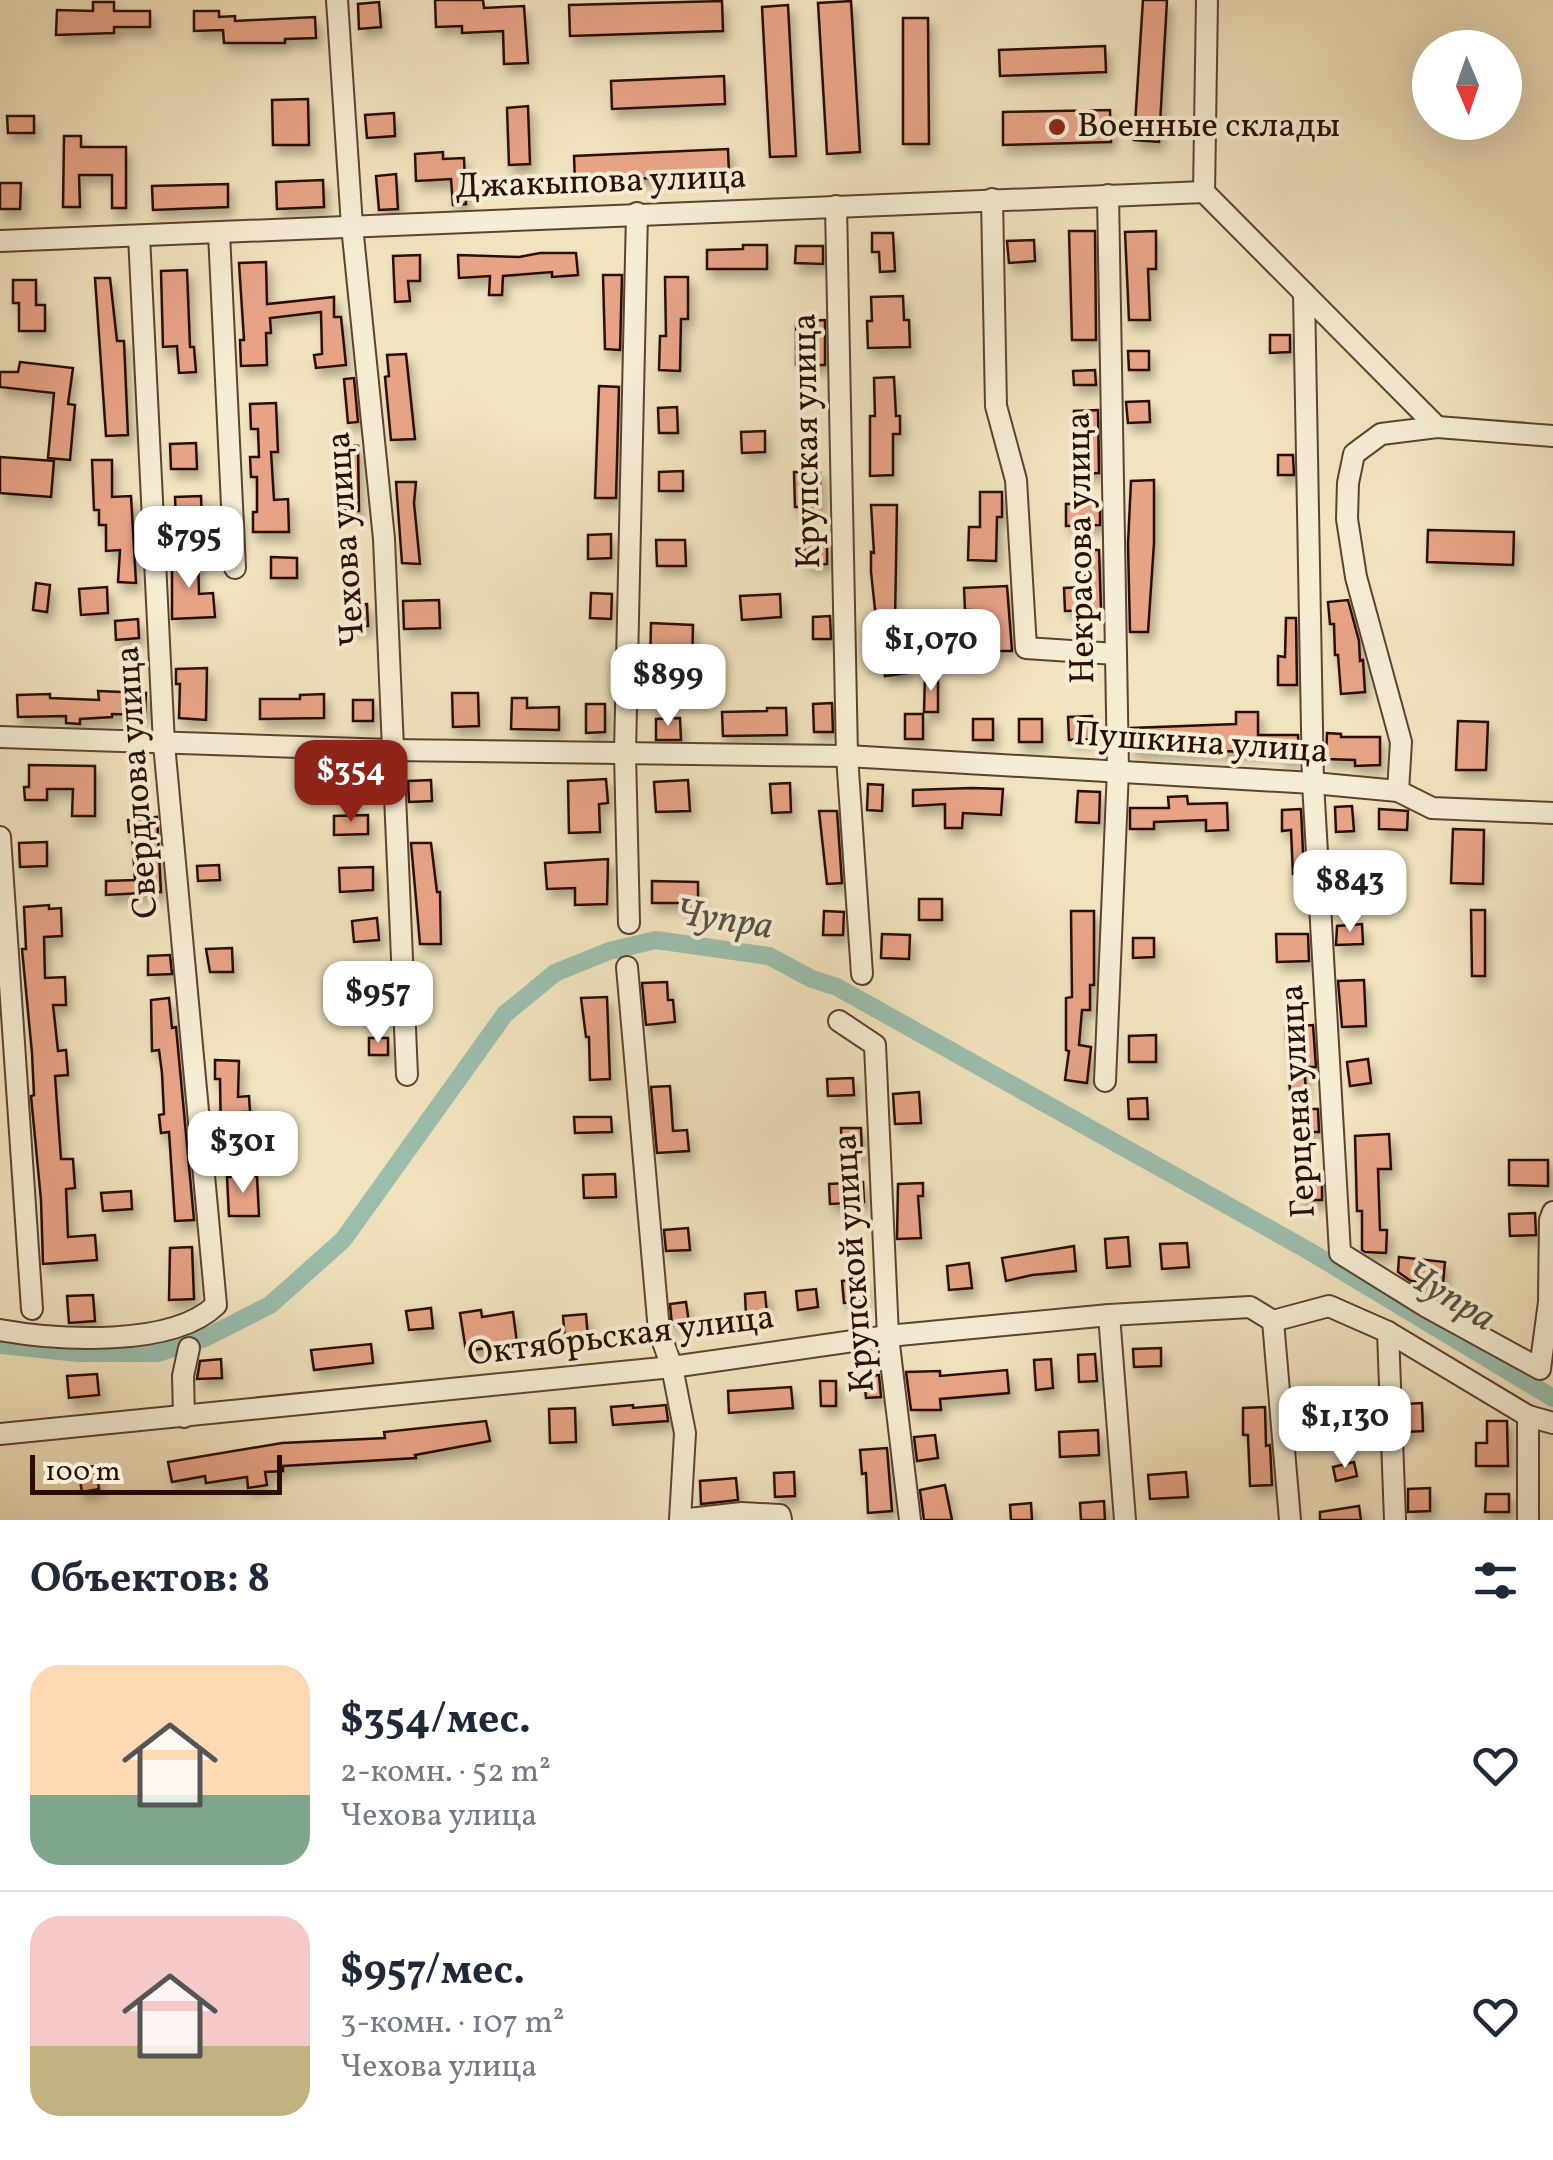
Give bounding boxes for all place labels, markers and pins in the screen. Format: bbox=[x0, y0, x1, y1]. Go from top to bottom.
place label: Военные склады bbox=[1077, 103, 1340, 151]
marker: Военные склады bbox=[1046, 116, 1068, 138]
pin: $795 bbox=[130, 506, 248, 591]
pin: $1,070 bbox=[850, 609, 1012, 694]
pin: $899 bbox=[609, 644, 727, 729]
pin: $354 bbox=[292, 740, 410, 825]
pin: $843 bbox=[1291, 850, 1409, 935]
pin: $957 bbox=[319, 961, 437, 1046]
pin: $301 bbox=[184, 1111, 302, 1196]
pin: $1,130 bbox=[1264, 1386, 1426, 1471]

